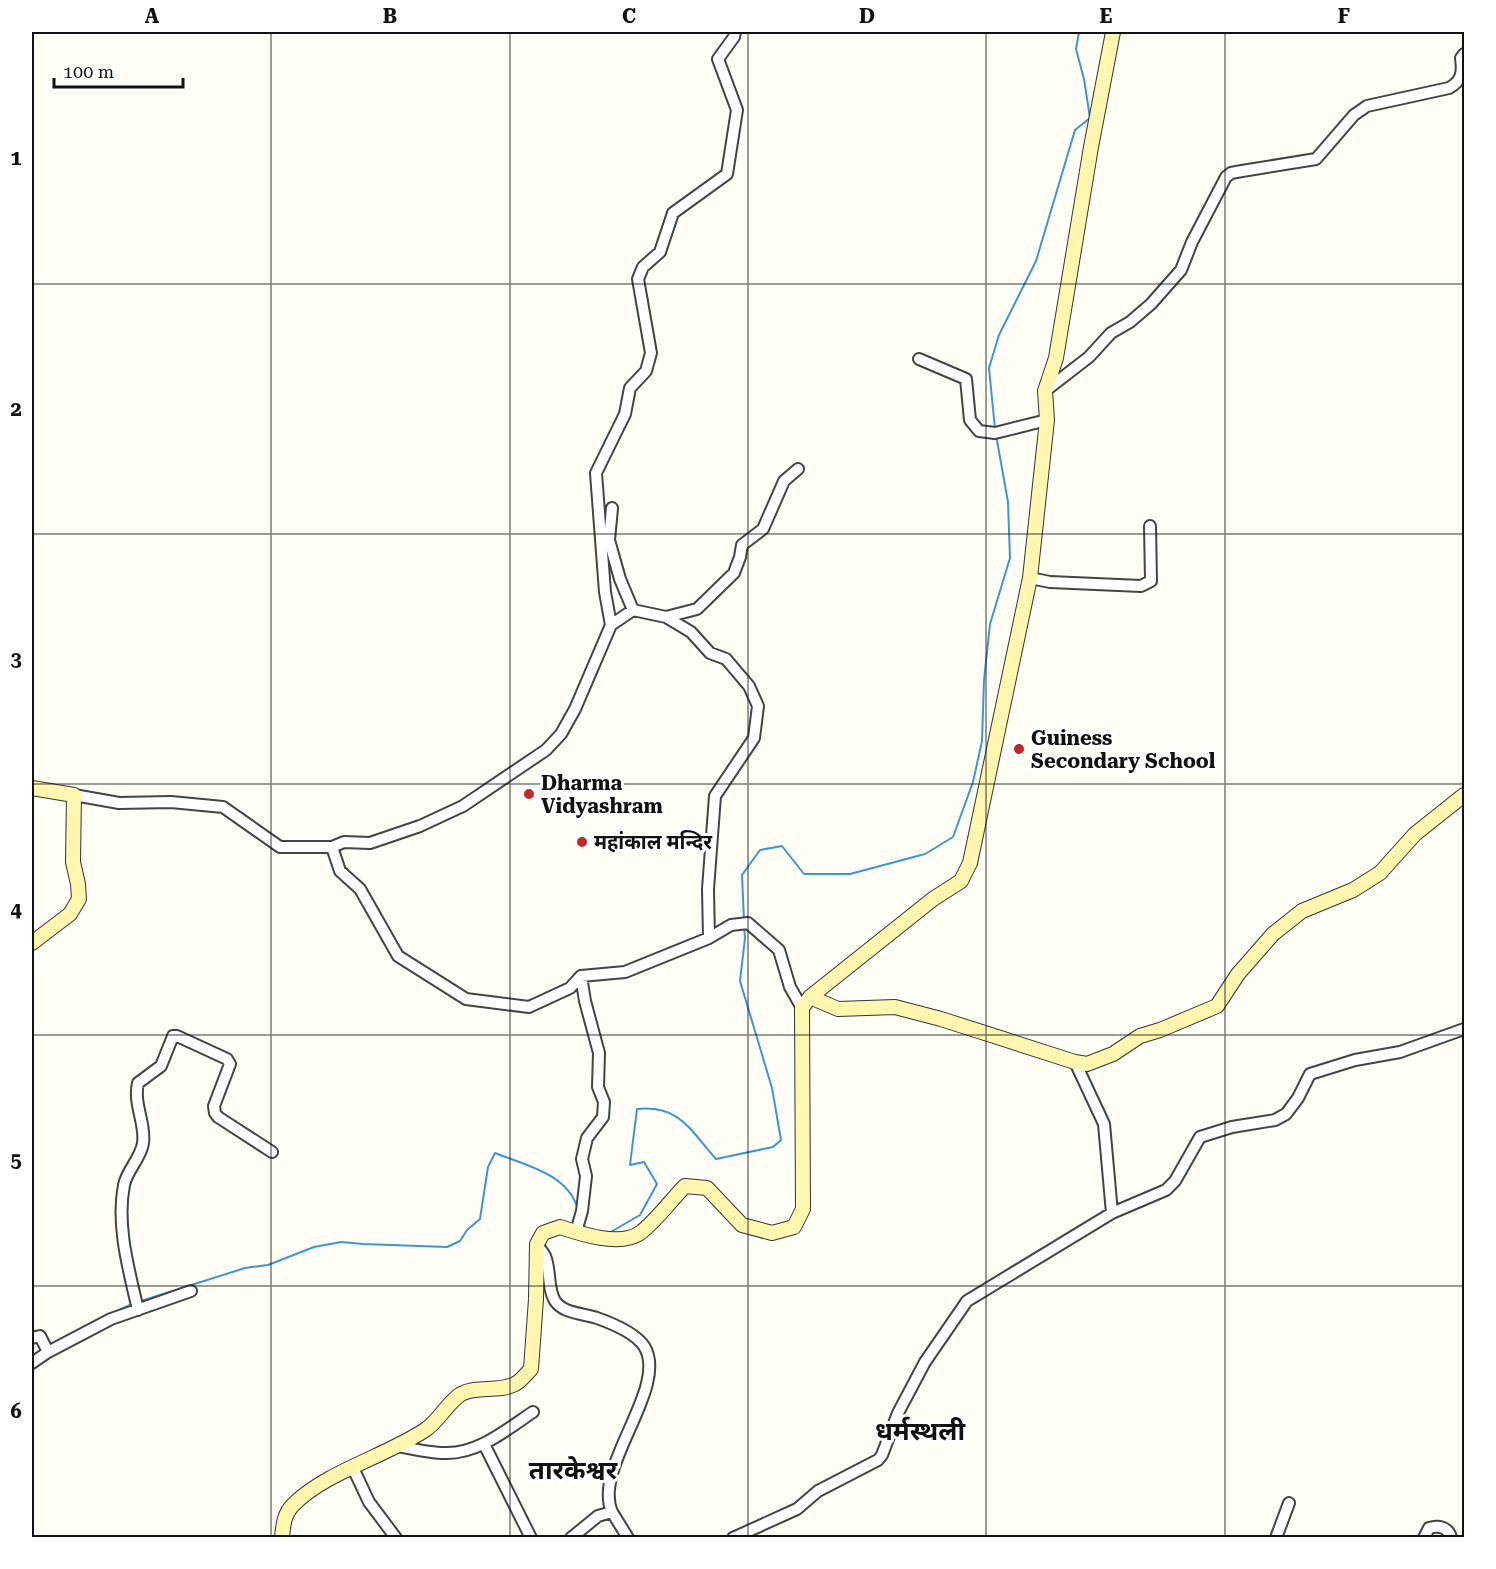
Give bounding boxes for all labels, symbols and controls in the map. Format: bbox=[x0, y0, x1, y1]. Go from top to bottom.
text: A bbox=[145, 4, 160, 28]
text: B bbox=[383, 4, 397, 28]
text: C bbox=[622, 4, 636, 28]
text: D bbox=[859, 4, 875, 28]
text: E bbox=[1100, 4, 1113, 28]
text: F bbox=[1338, 4, 1350, 28]
scale bar bbox=[54, 51, 183, 89]
text: 100 m bbox=[63, 61, 114, 82]
text: 1 bbox=[10, 146, 22, 170]
text: 2 bbox=[10, 397, 22, 421]
text: 3 bbox=[10, 647, 22, 671]
place label: Guiness Secondary School bbox=[1031, 726, 1216, 773]
marker: Guiness Secondary School bbox=[1012, 742, 1026, 756]
place label: Dharma Vidyashram bbox=[541, 771, 663, 818]
marker: Dharma Vidyashram bbox=[522, 787, 536, 801]
place label: महांकाल मन्दिर bbox=[594, 830, 713, 854]
marker: महांकाल मन्दिर bbox=[575, 835, 589, 849]
text: 4 bbox=[10, 898, 22, 922]
text: 5 bbox=[10, 1148, 22, 1172]
text: 6 bbox=[10, 1399, 22, 1423]
district label: धर्मस्थली bbox=[875, 1416, 966, 1446]
district label: तारकेश्वर bbox=[529, 1455, 618, 1485]

